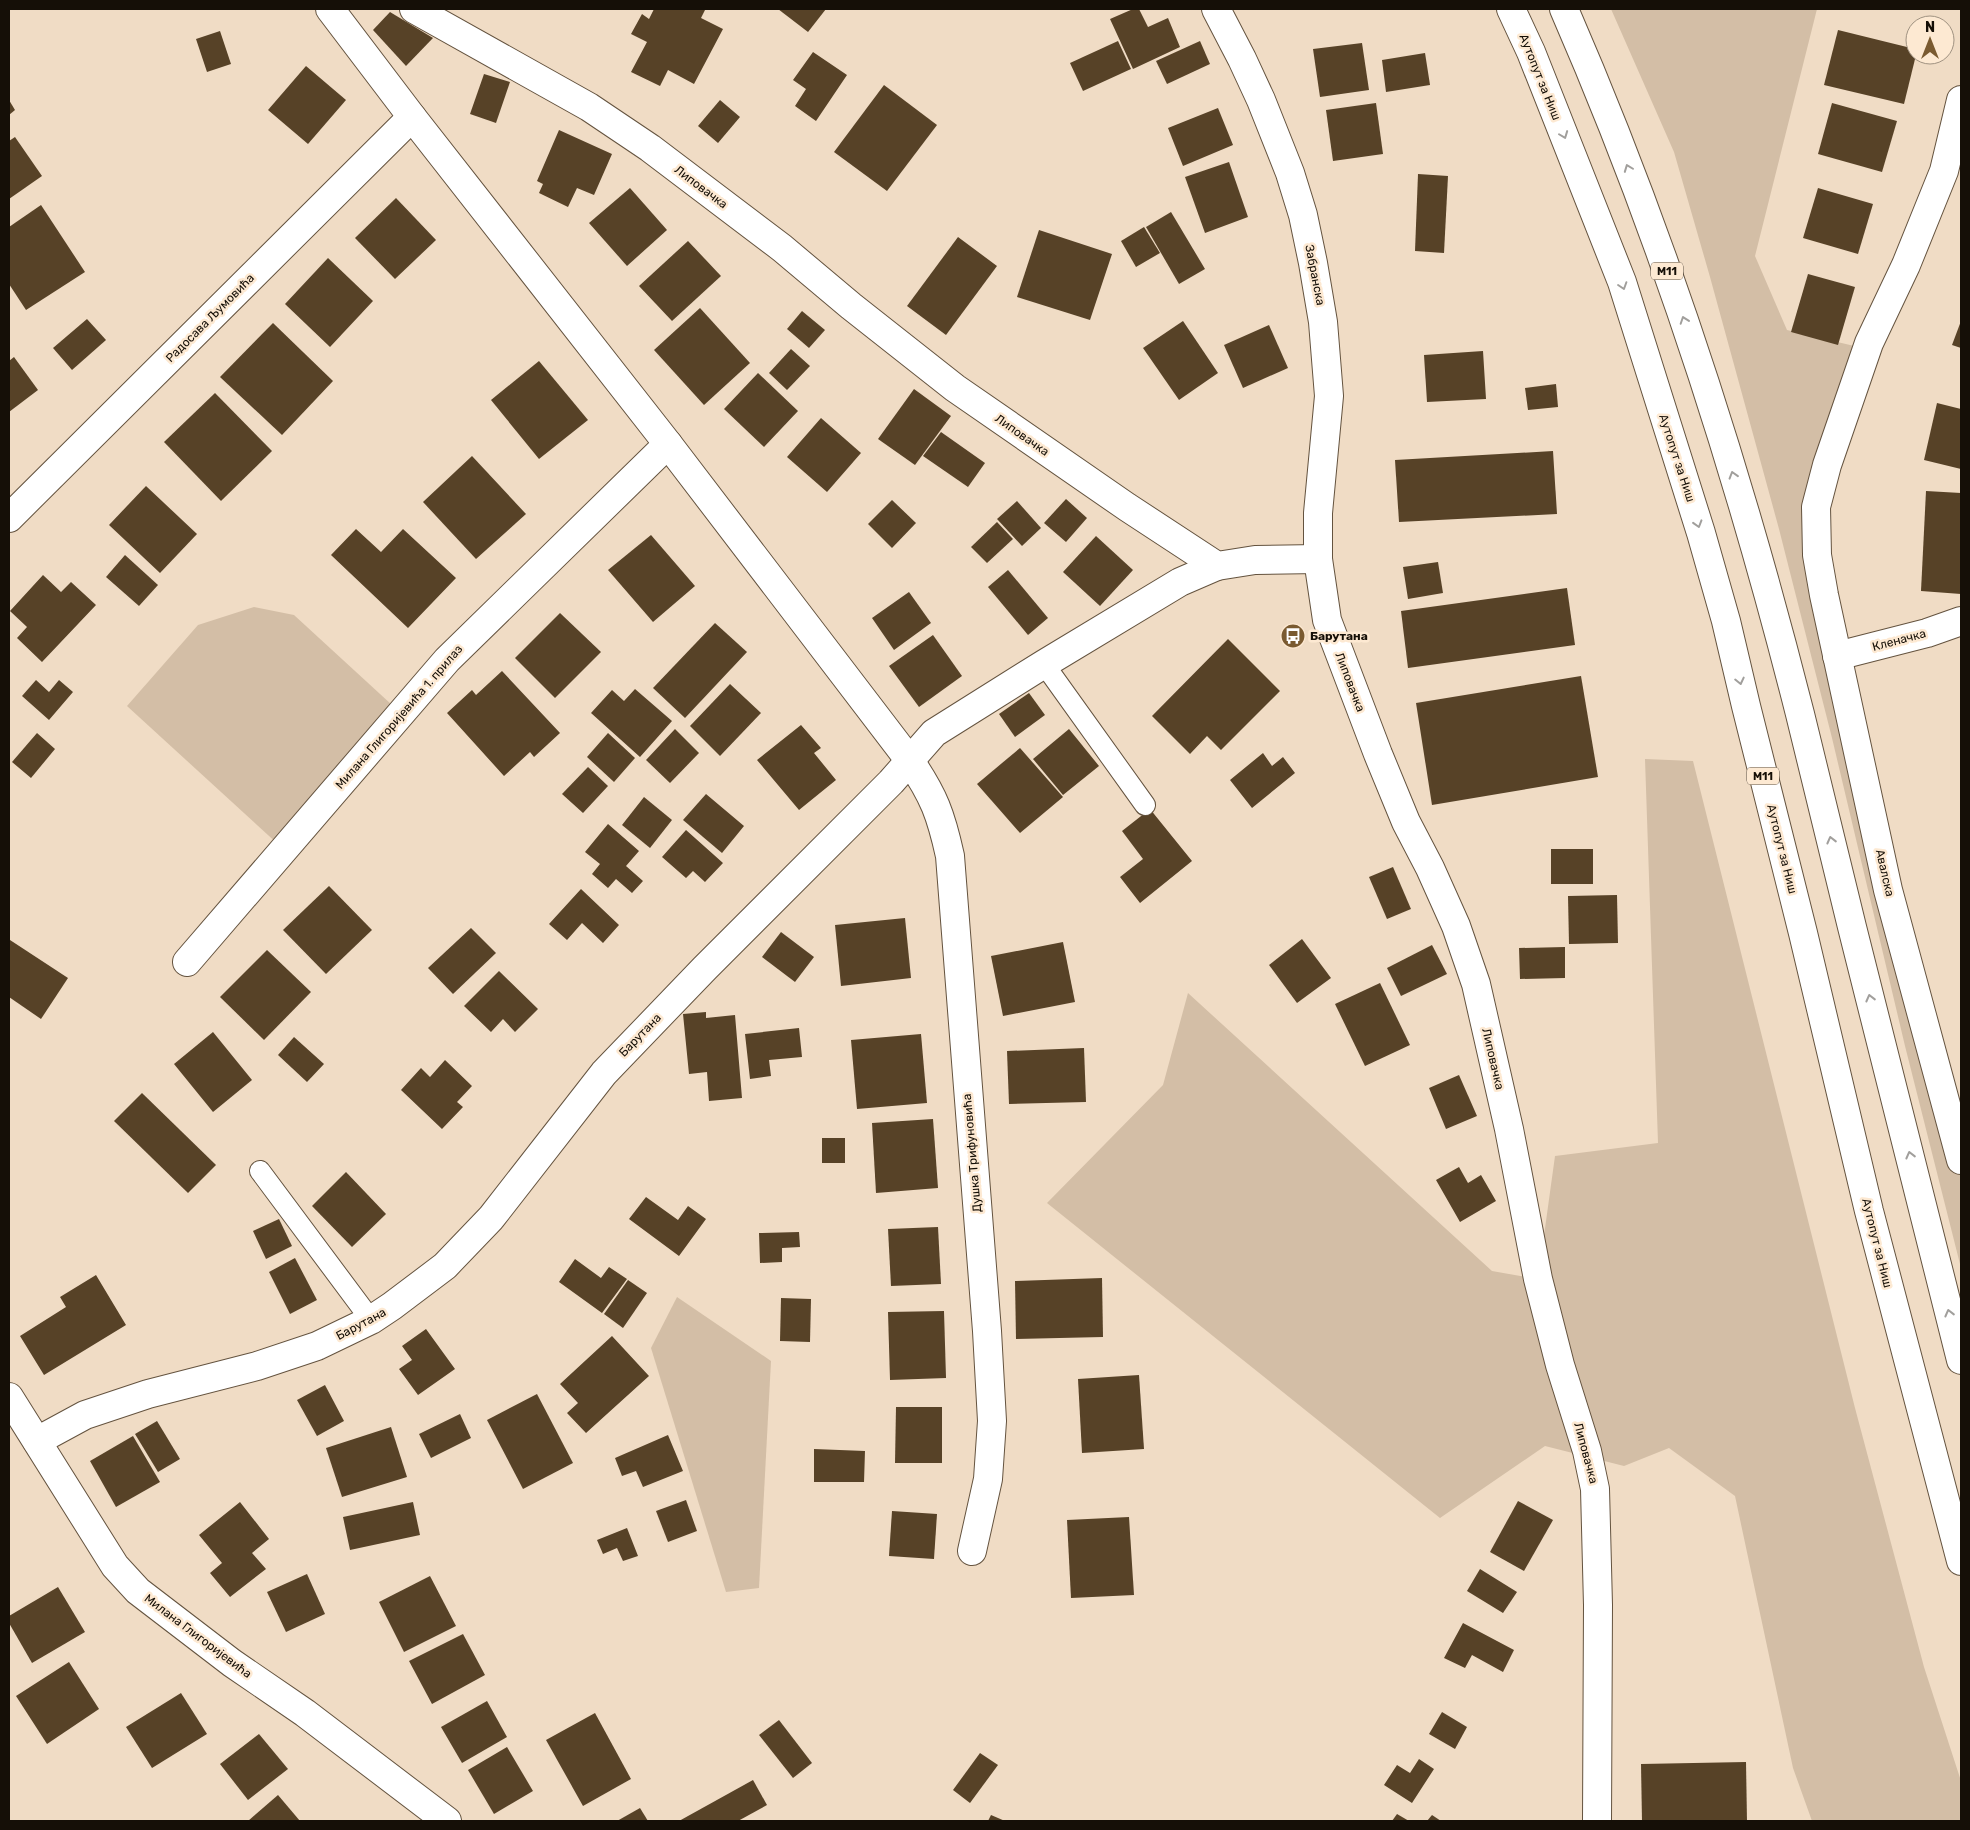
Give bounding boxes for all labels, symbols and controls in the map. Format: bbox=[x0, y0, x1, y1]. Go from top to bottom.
north arrow bbox=[1905, 15, 1955, 65]
text: N bbox=[1925, 19, 1935, 36]
street label: Аутопут за Ниш bbox=[1516, 32, 1564, 122]
one-way arrow bbox=[1558, 130, 1568, 138]
street label: Липовачка bbox=[672, 163, 730, 211]
one-way arrow bbox=[1624, 164, 1635, 173]
street label: Забранска bbox=[1302, 243, 1328, 307]
road number: M11 bbox=[1651, 262, 1683, 280]
street label: Радосава Љумовића bbox=[163, 271, 257, 365]
one-way arrow bbox=[1617, 281, 1627, 289]
one-way arrow bbox=[1680, 317, 1690, 325]
street label: Липовачка bbox=[992, 411, 1052, 459]
street label: Аутопут за Ниш bbox=[1656, 412, 1698, 504]
one-way arrow bbox=[1729, 472, 1739, 480]
one-way arrow bbox=[1693, 520, 1703, 528]
bus stop icon: Барутана bbox=[1280, 623, 1306, 649]
street label: Кленачка bbox=[1871, 626, 1927, 654]
place label: Барутана bbox=[1310, 629, 1368, 643]
street label: Милана Глигоријевића 1. прилаз bbox=[333, 642, 465, 792]
street label: Липовачка bbox=[1332, 650, 1368, 714]
one-way arrow bbox=[1734, 677, 1745, 686]
road number: M11 bbox=[1747, 768, 1779, 784]
street label: Аутопут за Ниш bbox=[1764, 803, 1800, 895]
one-way arrow bbox=[1826, 836, 1837, 845]
street label: Авалска bbox=[1873, 848, 1897, 898]
one-way arrow bbox=[1865, 993, 1876, 1002]
street label: Барутана bbox=[616, 1011, 664, 1059]
street label: Липовачка bbox=[1479, 1027, 1507, 1091]
street label: Душка Трифуновића bbox=[960, 1093, 984, 1213]
one-way arrow bbox=[1905, 1151, 1916, 1160]
street label: Аутопут за Ниш bbox=[1859, 1197, 1895, 1289]
street label: Барутана bbox=[334, 1305, 388, 1343]
one-way arrow bbox=[1945, 1310, 1955, 1318]
street label: Липовачка bbox=[1571, 1421, 1601, 1485]
street label: Милана Глигоријевића bbox=[142, 1591, 254, 1681]

